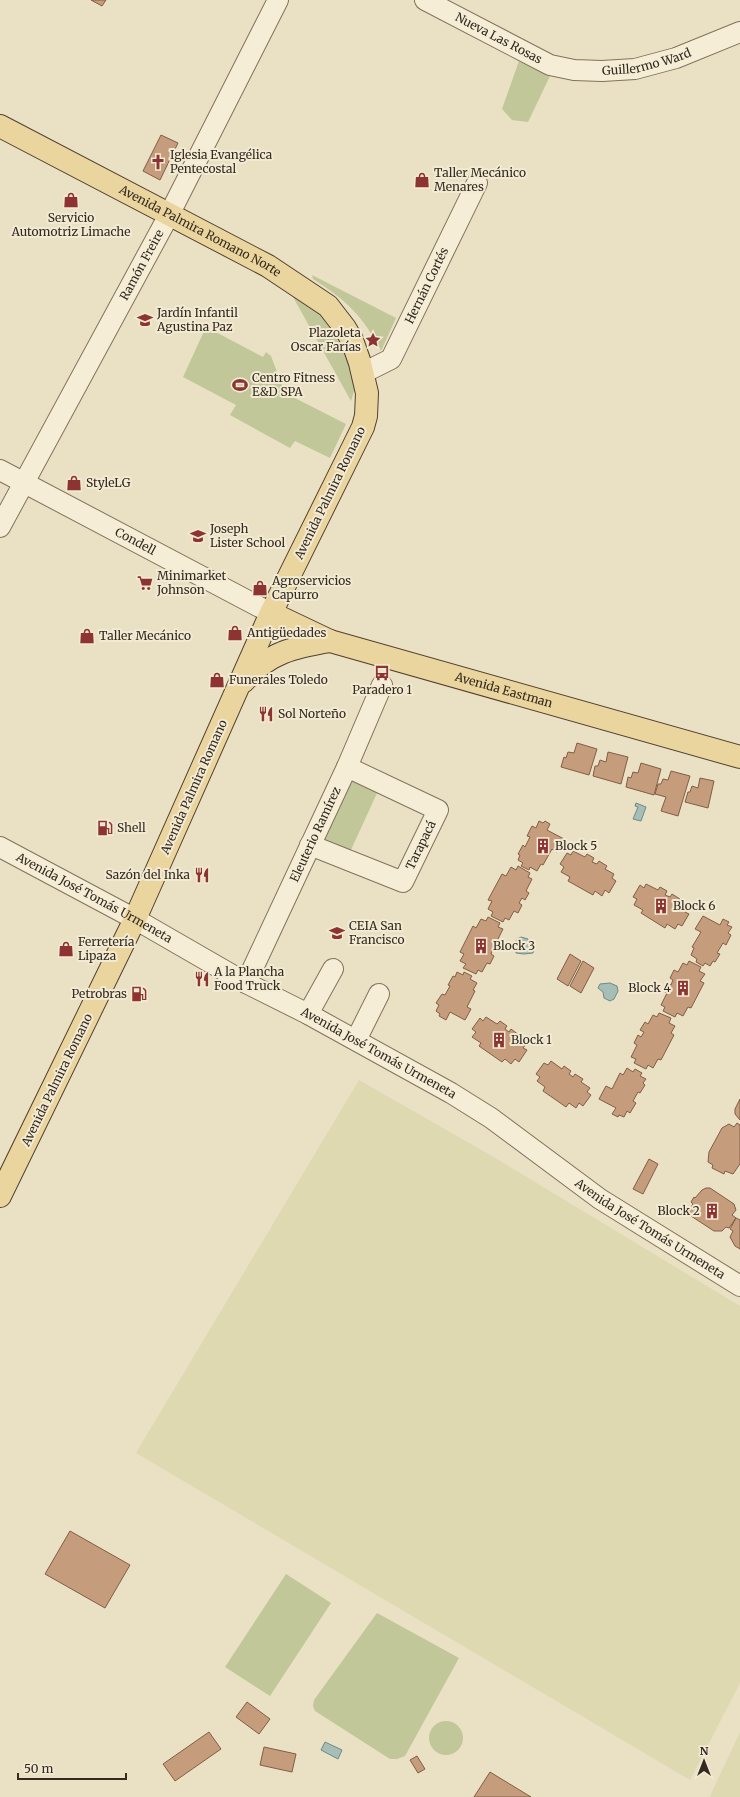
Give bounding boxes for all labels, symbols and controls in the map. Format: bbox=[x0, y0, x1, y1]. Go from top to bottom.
street label: Nueva Las Rosas bbox=[453, 9, 545, 67]
street label: Guillermo Ward bbox=[602, 45, 693, 78]
place label: Iglesia Evangélica Pentecostal bbox=[170, 147, 273, 176]
church icon: Iglesia Evangélica Pentecostal bbox=[149, 153, 167, 171]
place label: Taller Mecánico Menares bbox=[434, 165, 526, 194]
shop icon: Taller Mecánico Menares bbox=[413, 171, 431, 189]
street label: Avenida Palmira Romano Norte bbox=[116, 181, 284, 280]
shop icon: Servicio Automotriz Limache bbox=[62, 191, 80, 209]
place label: Servicio Automotriz Limache bbox=[10, 210, 131, 239]
street label: Ramón Freire bbox=[116, 227, 167, 303]
street label: Hernán Cortés bbox=[401, 245, 451, 326]
place label: Jardín Infantil Agustina Paz bbox=[156, 305, 238, 334]
school or university icon: Jardín Infantil Agustina Paz bbox=[136, 311, 154, 329]
place label: Plazoleta Oscar Farías bbox=[291, 325, 362, 354]
place icon: Plazoleta Oscar Farías bbox=[364, 331, 382, 349]
place label: Centro Fitness E&D SPA bbox=[252, 370, 335, 399]
sports icon: Centro Fitness E&D SPA bbox=[231, 376, 249, 394]
street label: Avenida Palmira Romano bbox=[290, 424, 368, 562]
shop icon: StyleLG bbox=[65, 474, 83, 492]
place label: StyleLG bbox=[86, 475, 131, 490]
place label: Joseph Lister School bbox=[209, 521, 285, 550]
street label: Condell bbox=[113, 524, 159, 558]
school or university icon: Joseph Lister School bbox=[189, 527, 207, 545]
place label: Minimarket Johnson bbox=[156, 568, 227, 597]
place label: Agroservicios Capurro bbox=[271, 573, 351, 602]
supermarket icon: Minimarket Johnson bbox=[136, 574, 154, 592]
shop icon: Agroservicios Capurro bbox=[251, 579, 269, 597]
shop icon: Antigüedades bbox=[226, 624, 244, 642]
place label: Antigüedades bbox=[246, 625, 327, 640]
shop icon: Taller Mecánico bbox=[78, 627, 96, 645]
place label: Taller Mecánico bbox=[99, 628, 191, 643]
bus stop icon: Paradero 1 bbox=[373, 664, 391, 682]
street label: Avenida Eastman bbox=[453, 669, 555, 711]
shop icon: Funerales Toledo bbox=[208, 671, 226, 689]
place label: Funerales Toledo bbox=[229, 672, 328, 687]
place label: Paradero 1 bbox=[352, 682, 412, 697]
restaurant icon: Sol Norteño bbox=[257, 705, 275, 723]
place label: Sol Norteño bbox=[278, 706, 346, 721]
street label: Avenida Palmira Romano bbox=[157, 717, 230, 857]
street label: Eleuterio Ramírez bbox=[286, 784, 344, 884]
street label: Tarapacá bbox=[402, 818, 439, 872]
fuel station icon: Shell bbox=[96, 819, 114, 837]
place label: Shell bbox=[117, 820, 146, 835]
building icon: Block 5 bbox=[534, 837, 552, 855]
place label: Block 5 bbox=[555, 838, 597, 853]
street label: Avenida José Tomás Urmeneta bbox=[13, 849, 175, 946]
restaurant icon: Sazón del Inka bbox=[193, 866, 211, 884]
place label: Sazón del Inka bbox=[106, 867, 191, 882]
building icon: Block 6 bbox=[652, 897, 670, 915]
place label: Block 6 bbox=[673, 898, 716, 913]
place label: CEIA San Francisco bbox=[349, 918, 404, 947]
school or university icon: CEIA San Francisco bbox=[328, 924, 346, 942]
place label: Ferretería Lipaza bbox=[78, 934, 135, 963]
building icon: Block 3 bbox=[472, 937, 490, 955]
place label: Block 3 bbox=[493, 938, 535, 953]
shop icon: Ferretería Lipaza bbox=[57, 940, 75, 958]
place label: A la Plancha Food Truck bbox=[213, 964, 285, 993]
restaurant icon: A la Plancha Food Truck bbox=[193, 970, 211, 988]
building icon: Block 4 bbox=[674, 979, 692, 997]
place label: Block 4 bbox=[628, 980, 672, 995]
fuel station icon: Petrobras bbox=[130, 985, 148, 1003]
place label: Petrobras bbox=[72, 986, 127, 1001]
street label: Avenida José Tomás Urmeneta bbox=[298, 1003, 460, 1102]
street label: Avenida Palmira Romano bbox=[17, 1011, 95, 1149]
building icon: Block 1 bbox=[490, 1031, 508, 1049]
place label: Block 1 bbox=[511, 1032, 552, 1047]
street label: Avenida José Tomás Urmeneta bbox=[571, 1174, 728, 1282]
building icon: Block 2 bbox=[703, 1202, 721, 1220]
place label: Block 2 bbox=[658, 1203, 700, 1218]
north arrow bbox=[684, 1741, 724, 1781]
text: N bbox=[700, 1744, 709, 1758]
scale bar bbox=[18, 1755, 126, 1781]
text: 50 m bbox=[24, 1761, 53, 1776]

